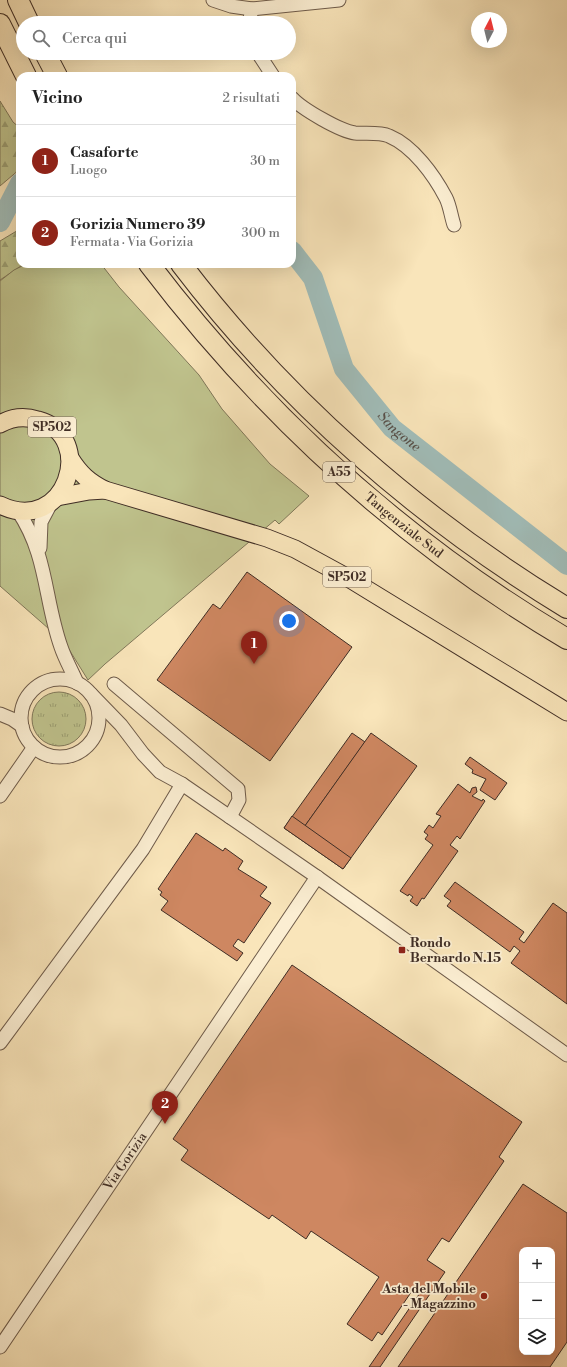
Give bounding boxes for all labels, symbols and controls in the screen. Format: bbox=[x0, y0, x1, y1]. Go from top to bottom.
north arrow bbox=[471, 12, 507, 48]
search box bbox=[16, 16, 296, 60]
icon: search bbox=[30, 27, 52, 49]
text: Cerca qui bbox=[62, 29, 127, 48]
text: Vicino bbox=[32, 87, 83, 109]
text: 2 risultati bbox=[223, 90, 280, 106]
text: Casaforte bbox=[70, 143, 139, 162]
text: 1 bbox=[42, 153, 48, 169]
text: 30 m bbox=[250, 153, 280, 169]
text: Luogo bbox=[70, 162, 107, 178]
text: Gorizia Numero 39 bbox=[70, 215, 205, 234]
text: 2 bbox=[41, 225, 49, 241]
text: 300 m bbox=[242, 225, 280, 241]
text: Fermata · Via Gorizia bbox=[70, 234, 193, 250]
water label: Sangone bbox=[373, 408, 425, 456]
road number: SP502 bbox=[28, 417, 76, 437]
road number: A55 bbox=[323, 462, 355, 482]
street label: Tangenziale Sud bbox=[361, 489, 447, 562]
road number: SP502 bbox=[323, 567, 371, 587]
your location bbox=[279, 611, 299, 631]
pin: 1 bbox=[241, 631, 267, 664]
place label: Rondo Bernardo N.15 bbox=[410, 935, 501, 966]
marker: Rondo Bernardo N.15 bbox=[397, 945, 407, 955]
pin: 2 bbox=[152, 1091, 178, 1124]
street label: Via Gorizia bbox=[100, 1129, 151, 1194]
map controls bbox=[519, 1247, 555, 1355]
button: + bbox=[519, 1247, 555, 1283]
place label: Asta del Mobile - Magazzino bbox=[381, 1281, 476, 1312]
button: − bbox=[519, 1283, 555, 1319]
marker: Asta del Mobile - Magazzino bbox=[479, 1291, 489, 1301]
button: layers bbox=[519, 1319, 555, 1355]

